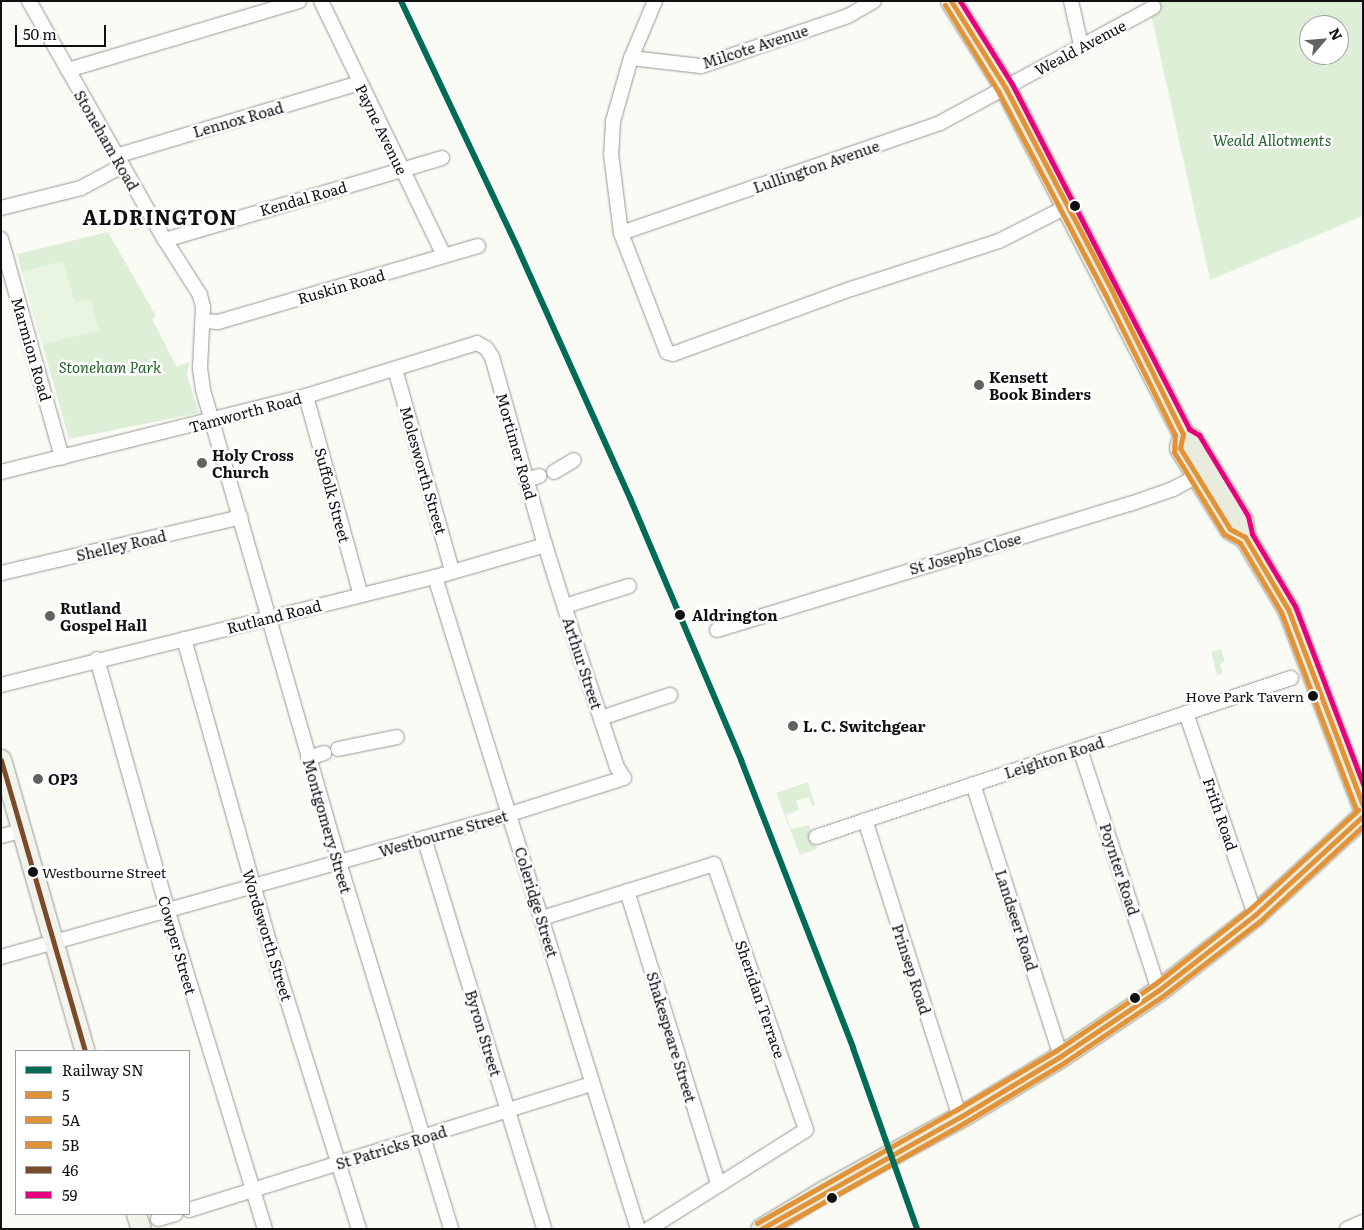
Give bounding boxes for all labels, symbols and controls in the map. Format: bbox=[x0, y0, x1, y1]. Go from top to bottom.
scale bar bbox=[18, 15, 109, 47]
street label: Weald Avenue bbox=[1031, 15, 1129, 79]
north arrow bbox=[1299, 15, 1349, 65]
street label: Milcote Avenue bbox=[700, 20, 810, 72]
text: 50 m bbox=[23, 22, 57, 45]
text: N bbox=[1325, 24, 1348, 43]
street label: Payne Avenue bbox=[352, 81, 412, 177]
street label: Stoneham Road bbox=[71, 87, 143, 193]
street label: Lennox Road bbox=[191, 98, 285, 140]
park label: Weald Allotments bbox=[1213, 131, 1331, 149]
street label: Lullington Avenue bbox=[751, 136, 881, 196]
street label: Kendal Road bbox=[257, 177, 349, 219]
unlabelled marker bbox=[1070, 201, 1080, 211]
district label: ALDRINGTON bbox=[81, 204, 239, 228]
street label: Ruskin Road bbox=[295, 265, 387, 307]
street label: Marmion Road bbox=[9, 295, 55, 403]
park label: Stoneham Park bbox=[59, 358, 161, 376]
place label: Kensett Book Binders bbox=[989, 367, 1091, 402]
marker: Kensett Book Binders bbox=[973, 379, 985, 391]
street label: Tamworth Road bbox=[187, 388, 303, 436]
street label: Mortimer Road bbox=[493, 391, 541, 501]
street label: Molesworth Street bbox=[397, 404, 451, 536]
place label: Holy Cross Church bbox=[212, 445, 294, 480]
street label: Suffolk Street bbox=[312, 446, 354, 544]
marker: Holy Cross Church bbox=[196, 457, 208, 469]
street label: Shelley Road bbox=[74, 526, 168, 564]
street label: St Josephs Close bbox=[907, 528, 1023, 578]
street label: Rutland Road bbox=[225, 596, 323, 636]
place label: Rutland Gospel Hall bbox=[60, 598, 147, 633]
place label: Aldrington bbox=[692, 606, 778, 624]
marker: Aldrington bbox=[672, 607, 688, 623]
marker: Rutland Gospel Hall bbox=[44, 610, 56, 622]
street label: Arthur Street bbox=[560, 615, 606, 711]
place label: Hove Park Tavern bbox=[1186, 688, 1304, 704]
marker: Hove Park Tavern bbox=[1308, 691, 1318, 701]
place label: L. C. Switchgear bbox=[803, 717, 926, 735]
marker: L. C. Switchgear bbox=[787, 720, 799, 732]
street label: Leighton Road bbox=[1002, 732, 1106, 782]
street label: Montgomery Street bbox=[300, 757, 356, 895]
place label: OP3 bbox=[48, 770, 78, 788]
marker: OP3 bbox=[32, 773, 44, 785]
street label: Frith Road bbox=[1200, 775, 1242, 853]
street label: Westbourne Street bbox=[376, 806, 510, 860]
street label: Poynter Road bbox=[1097, 821, 1143, 917]
street label: Coleridge Street bbox=[512, 845, 562, 959]
place label: Westbourne Street bbox=[42, 864, 166, 880]
marker: Westbourne Street bbox=[28, 867, 38, 877]
street label: Wordsworth Street bbox=[239, 867, 297, 1003]
street label: Landseer Road bbox=[992, 867, 1042, 973]
street label: Cowper Street bbox=[155, 894, 201, 996]
street label: Prinsep Road bbox=[889, 922, 935, 1016]
street label: Sheridan Terrace bbox=[732, 938, 790, 1060]
street label: Shakespeare Street bbox=[644, 969, 700, 1105]
street label: Byron Street bbox=[462, 987, 506, 1079]
unlabelled marker bbox=[1130, 993, 1140, 1003]
legend bbox=[15, 1050, 190, 1215]
text: Railway SN bbox=[62, 1058, 144, 1081]
text: 5 bbox=[62, 1083, 70, 1106]
text: 5A bbox=[62, 1108, 81, 1131]
street label: St Patricks Road bbox=[333, 1122, 449, 1172]
text: 5B bbox=[62, 1133, 80, 1156]
text: 46 bbox=[62, 1158, 78, 1181]
text: 59 bbox=[62, 1183, 77, 1206]
unlabelled marker bbox=[827, 1193, 837, 1203]

